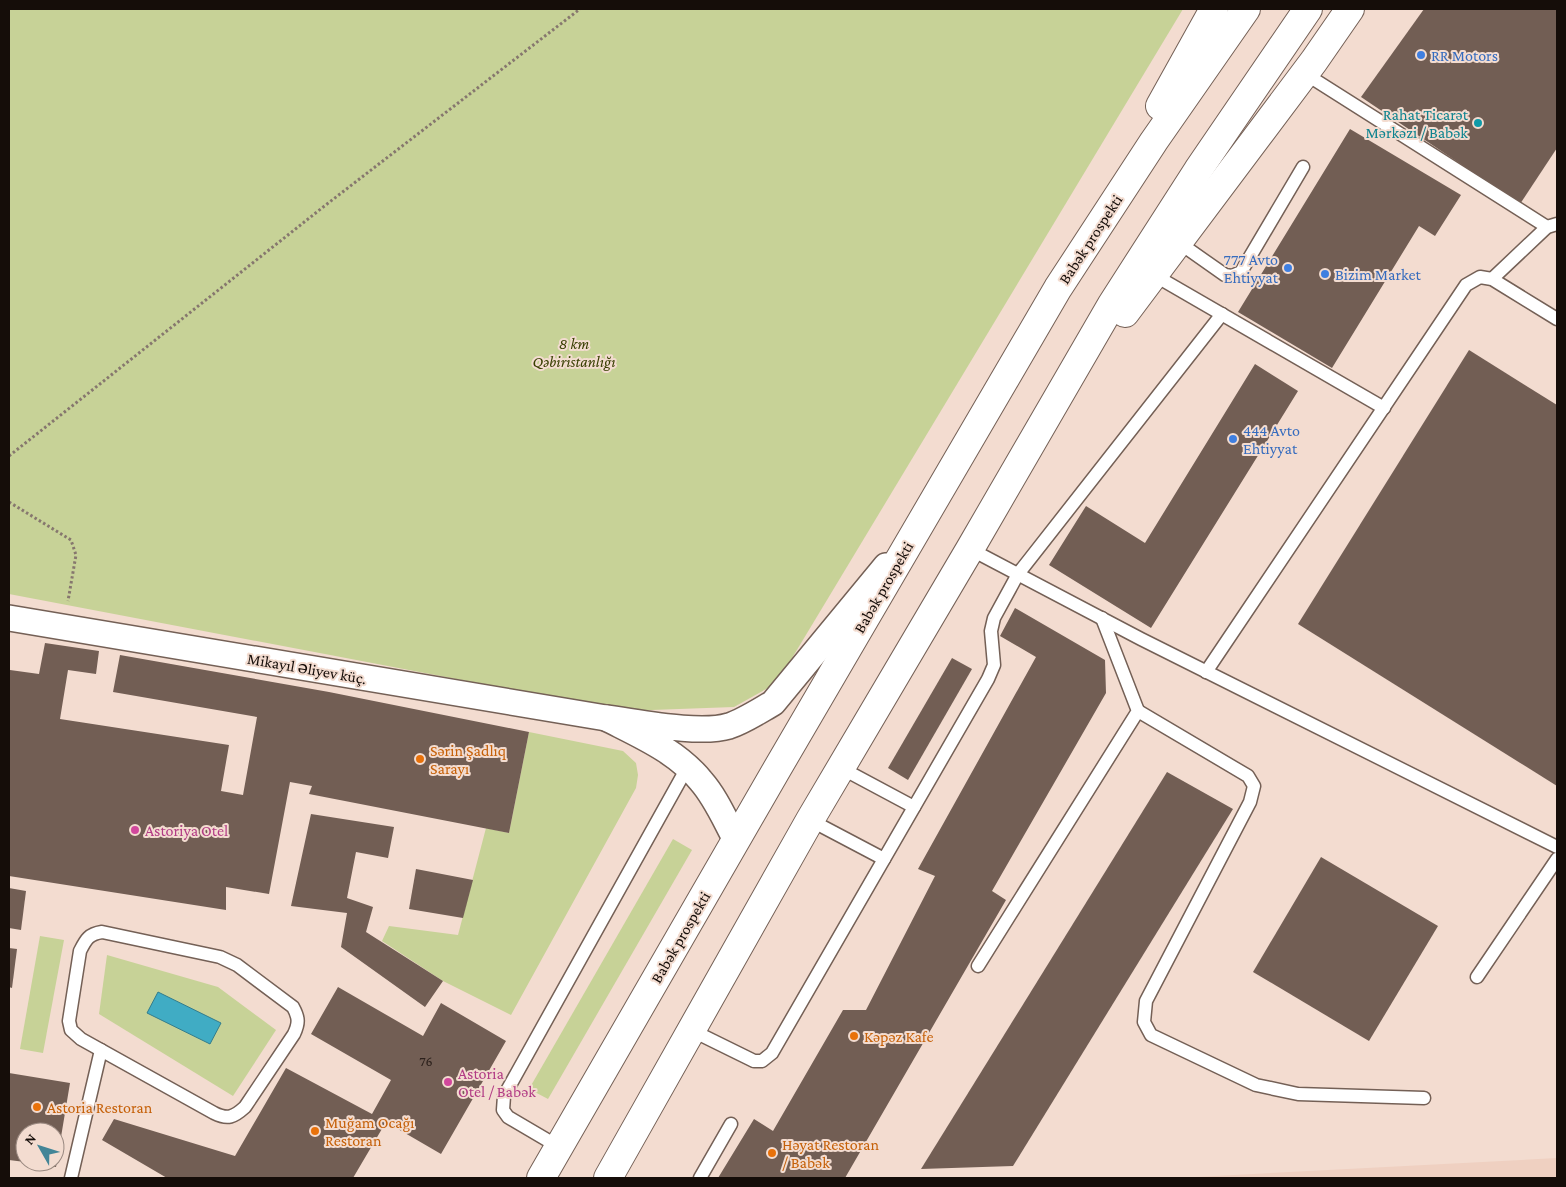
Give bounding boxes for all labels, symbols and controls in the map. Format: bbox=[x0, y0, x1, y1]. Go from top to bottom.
place label: RR Motors bbox=[1431, 47, 1498, 64]
marker: RR Motors bbox=[1415, 49, 1427, 61]
place label: Rahat Ticarət Mərkəzi / Babək bbox=[1366, 106, 1469, 141]
marker: Rahat Ticarət Mərkəzi / Babək bbox=[1472, 117, 1484, 129]
street label: Babək prospekti bbox=[1055, 192, 1126, 287]
place label: 777 Avto Ehtiyyat bbox=[1224, 251, 1279, 287]
marker: 777 Avto Ehtiyyat bbox=[1282, 262, 1294, 274]
place label: Bizim Market bbox=[1335, 266, 1422, 283]
marker: Bizim Market bbox=[1319, 268, 1331, 280]
park label: 8 km Qəbiristanlığı bbox=[532, 335, 616, 371]
place label: 444 Avto Ehtiyyat bbox=[1243, 422, 1300, 458]
marker: 444 Avto Ehtiyyat bbox=[1227, 433, 1239, 445]
street label: Babək prospekti bbox=[850, 539, 917, 636]
street label: Mikayıl Əliyev küç. bbox=[246, 650, 368, 688]
place label: Sərin Şadlıq Sarayı bbox=[430, 742, 507, 778]
marker: Sərin Şadlıq Sarayı bbox=[414, 753, 426, 765]
place label: Astoriya Otel bbox=[145, 822, 228, 840]
marker: Astoriya Otel bbox=[129, 824, 141, 836]
street label: Babək prospekti bbox=[647, 889, 714, 986]
place label: Kəpəz Kafe bbox=[864, 1028, 934, 1046]
marker: Kəpəz Kafe bbox=[848, 1030, 860, 1042]
house number: 76 bbox=[419, 1053, 433, 1069]
place label: Astoria Otel / Babək bbox=[458, 1065, 536, 1100]
marker: Astoria Otel / Babək bbox=[442, 1076, 454, 1088]
place label: Astoria Restoran bbox=[47, 1099, 153, 1116]
marker: Astoria Restoran bbox=[31, 1101, 43, 1113]
place label: Muğam Ocağı Restoran bbox=[325, 1114, 414, 1149]
north arrow bbox=[15, 1122, 65, 1172]
marker: Muğam Ocağı Restoran bbox=[309, 1125, 321, 1137]
text: N bbox=[21, 1130, 39, 1148]
place label: Həyat Restoran / Babək bbox=[782, 1136, 879, 1171]
marker: Həyat Restoran / Babək bbox=[766, 1147, 778, 1159]

